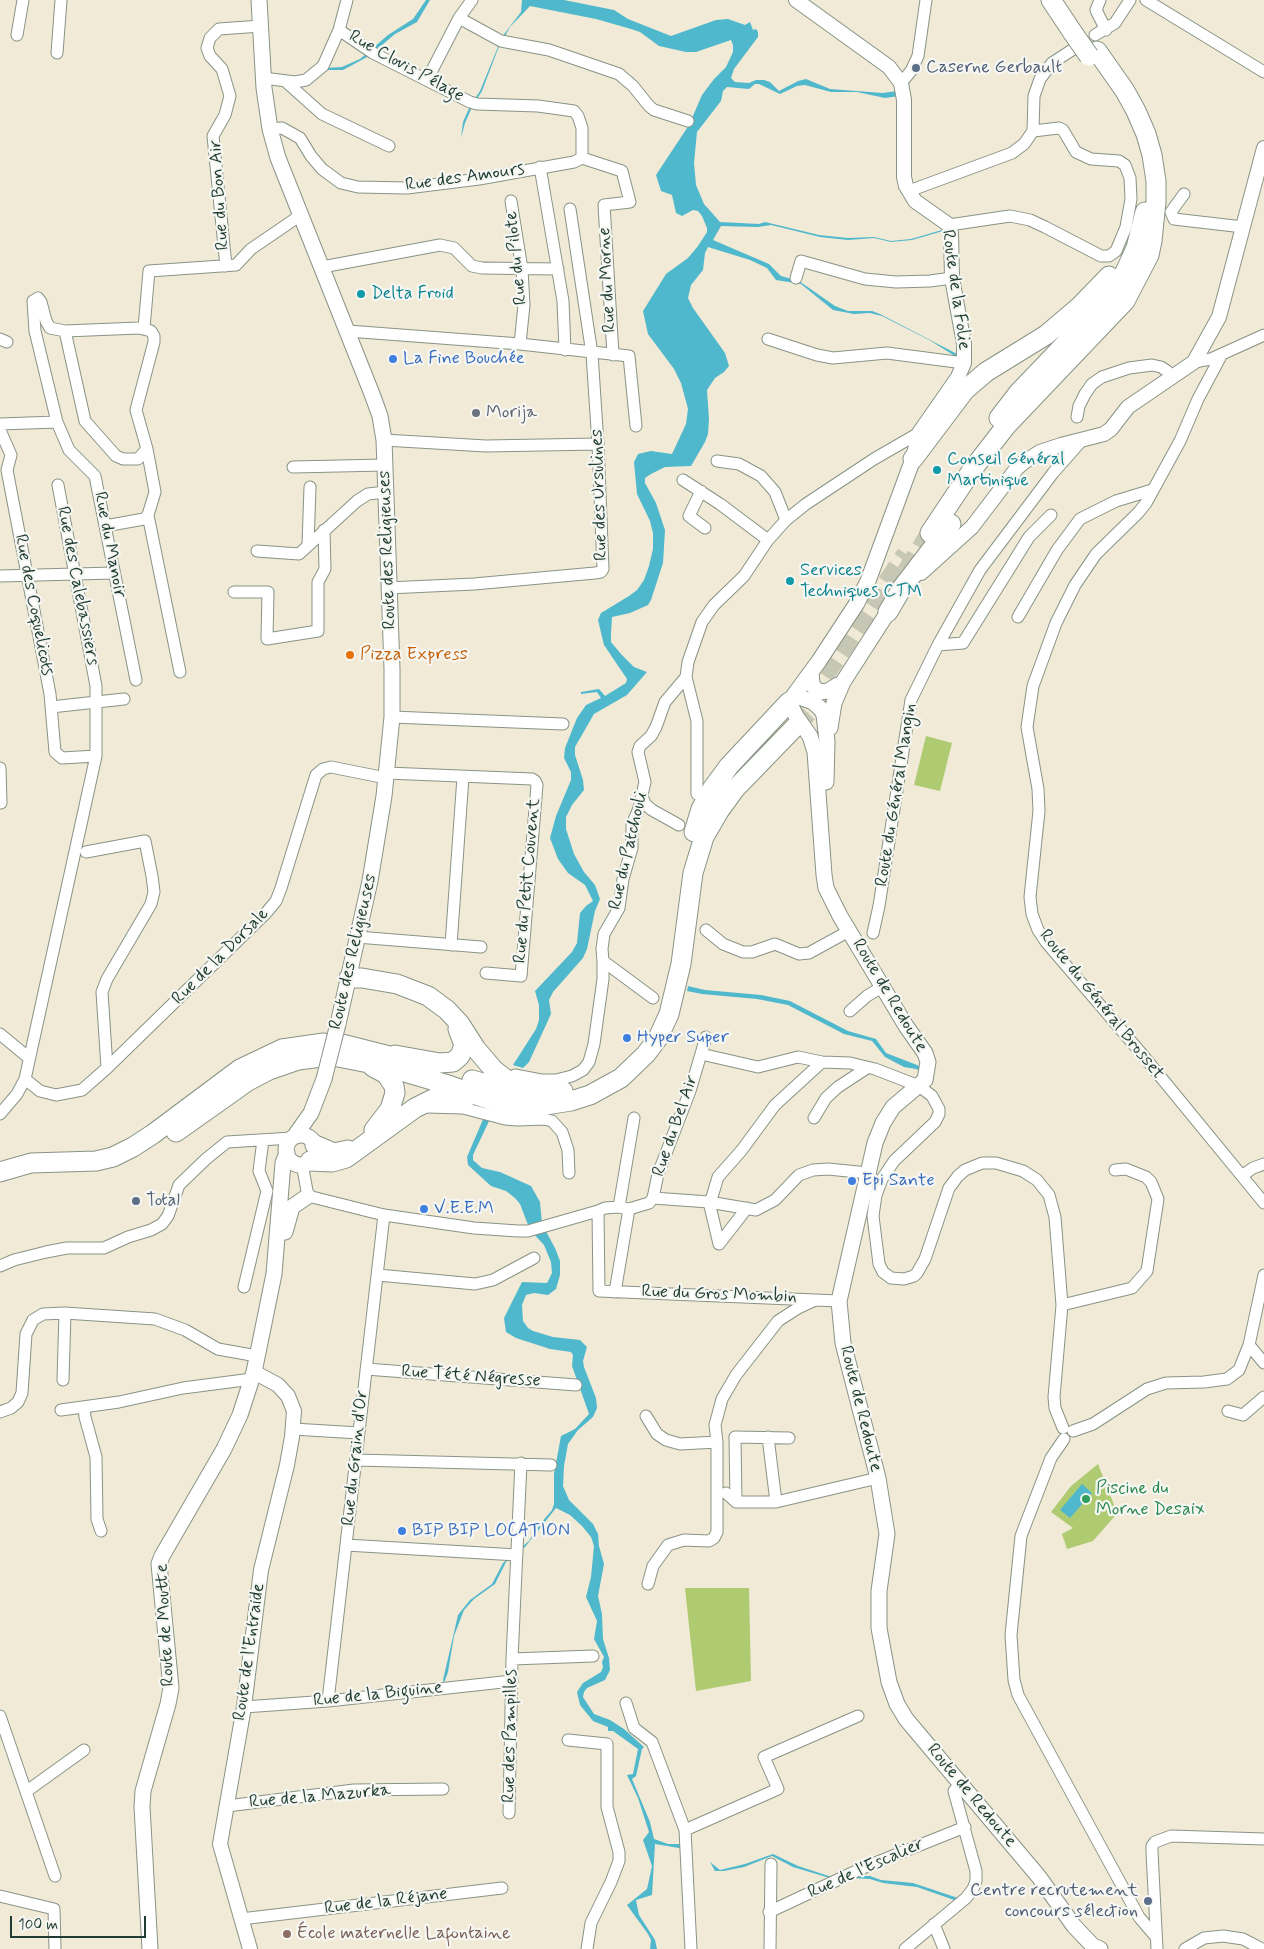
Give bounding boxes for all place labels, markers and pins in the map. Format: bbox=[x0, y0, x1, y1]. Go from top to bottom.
place label: Caserne Gerbault bbox=[926, 57, 1062, 79]
marker: Caserne Gerbault bbox=[910, 62, 922, 74]
place label: Delta Froid bbox=[371, 283, 454, 305]
marker: Delta Froid bbox=[355, 288, 367, 300]
place label: La Fine Bouchée bbox=[403, 348, 525, 370]
marker: La Fine Bouchée bbox=[387, 353, 399, 365]
place label: Morija bbox=[486, 402, 537, 424]
marker: Morija bbox=[470, 407, 482, 419]
place label: Conseil Général Martinique bbox=[947, 449, 1065, 492]
marker: Conseil Général Martinique bbox=[931, 464, 943, 476]
place label: Services Techniques CTM bbox=[800, 560, 922, 602]
marker: Services Techniques CTM bbox=[784, 575, 796, 587]
place label: Pizza Express bbox=[360, 644, 468, 666]
marker: Pizza Express bbox=[344, 649, 356, 661]
place label: Hyper Super bbox=[637, 1027, 729, 1049]
marker: Hyper Super bbox=[621, 1032, 633, 1044]
place label: Epi Sante bbox=[862, 1170, 935, 1192]
marker: Epi Sante bbox=[846, 1175, 858, 1187]
place label: Total bbox=[146, 1190, 180, 1212]
marker: Total bbox=[130, 1195, 142, 1207]
place label: V.E.E.M bbox=[434, 1198, 494, 1220]
marker: V.E.E.M bbox=[418, 1203, 430, 1215]
place label: Piscine du Morne Desaix bbox=[1096, 1478, 1205, 1520]
marker: Piscine du Morne Desaix bbox=[1080, 1493, 1092, 1505]
place label: BIP BIP LOCATION bbox=[412, 1520, 570, 1542]
marker: BIP BIP LOCATION bbox=[396, 1525, 408, 1537]
place label: Centre recrutement concours sélection bbox=[970, 1880, 1138, 1922]
marker: Centre recrutement concours sélection bbox=[1142, 1895, 1154, 1907]
place label: École maternelle Lafontaine bbox=[297, 1923, 510, 1945]
marker: École maternelle Lafontaine bbox=[281, 1928, 293, 1940]

